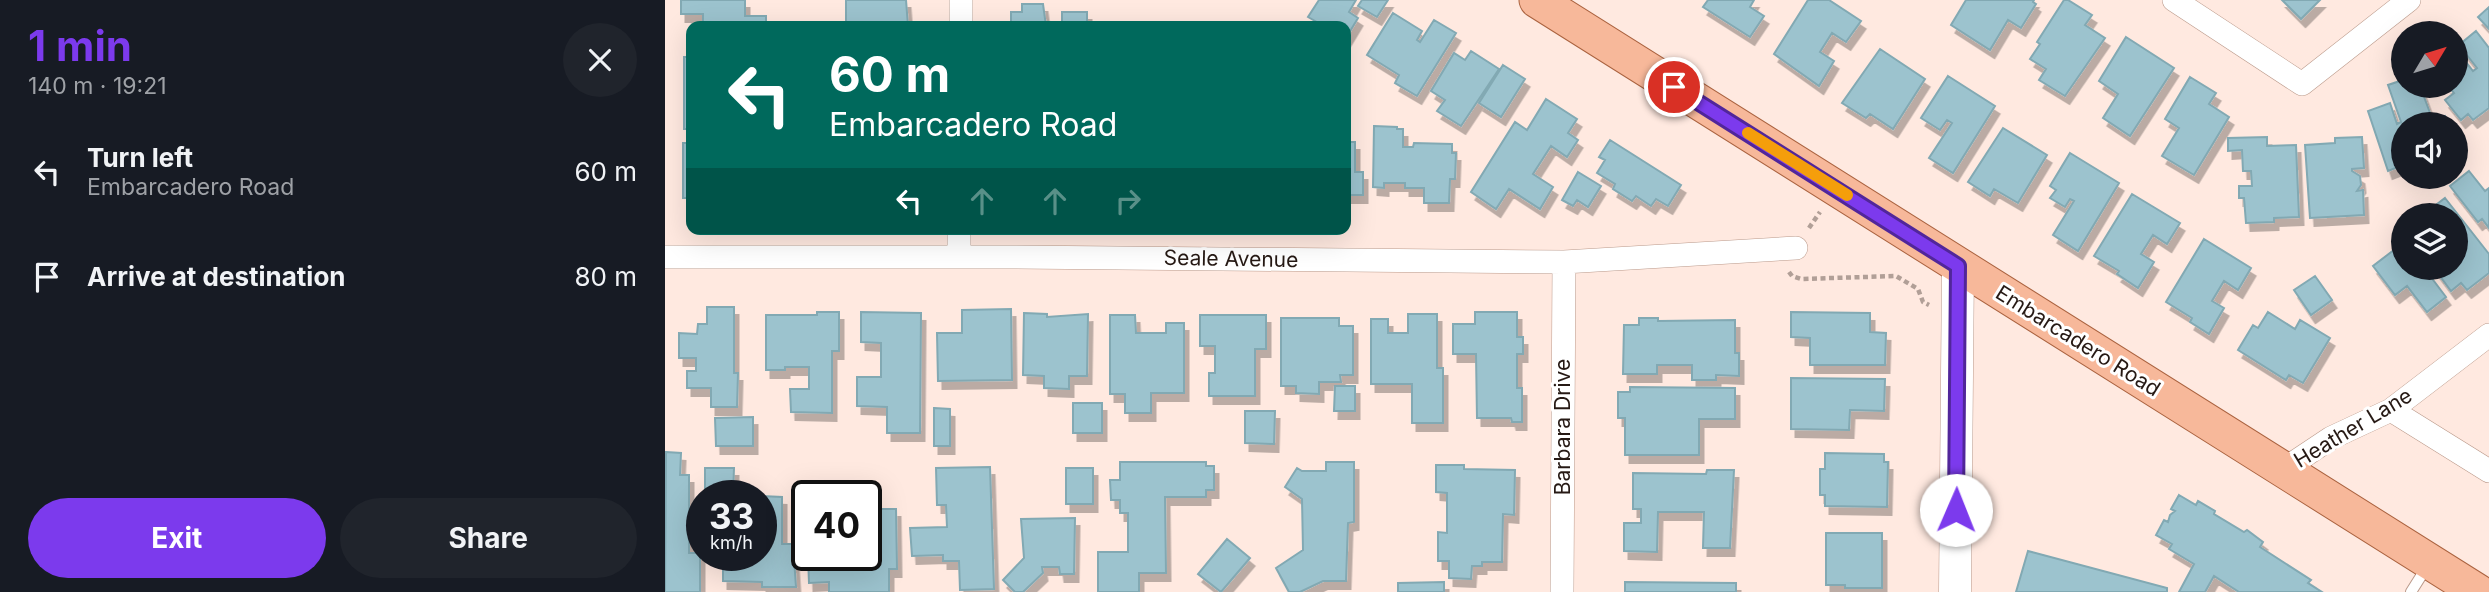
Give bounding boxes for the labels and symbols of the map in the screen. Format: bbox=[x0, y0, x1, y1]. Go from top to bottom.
north arrow bbox=[2391, 21, 2467, 98]
pin bbox=[1644, 57, 1704, 117]
street label: Seale Avenue bbox=[1163, 245, 1299, 272]
street label: Embarcadero Road bbox=[1991, 280, 2165, 401]
street label: Barbara Drive bbox=[1550, 359, 1575, 495]
street label: Heather Lane bbox=[2289, 382, 2416, 473]
position arrow bbox=[1919, 473, 1993, 547]
speed limit sign: 40 bbox=[791, 480, 882, 571]

